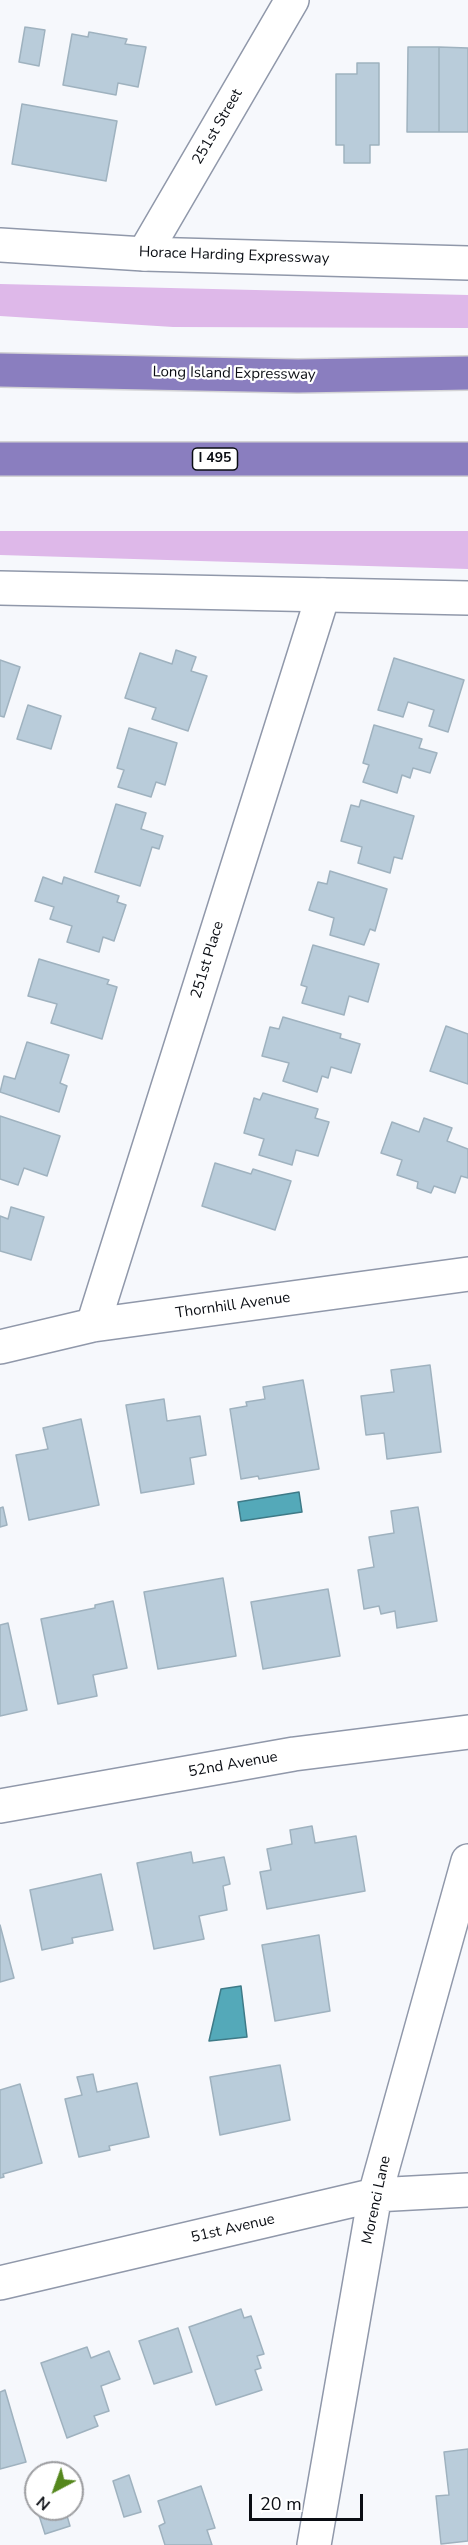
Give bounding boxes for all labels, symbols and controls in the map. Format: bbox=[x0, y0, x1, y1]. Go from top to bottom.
street label: 251st Street bbox=[189, 86, 247, 168]
street label: Horace Harding Expressway bbox=[138, 244, 330, 268]
street label: Long Island Expressway bbox=[152, 364, 316, 384]
road number: I 495 bbox=[192, 448, 238, 470]
street label: 251st Place bbox=[188, 919, 228, 1001]
street label: Thornhill Avenue bbox=[175, 1289, 291, 1323]
street label: 52nd Avenue bbox=[187, 1748, 279, 1782]
street label: Morenci Lane bbox=[359, 2154, 395, 2246]
street label: 51st Avenue bbox=[189, 2211, 277, 2247]
north arrow bbox=[24, 2461, 84, 2521]
scale bar bbox=[252, 2482, 366, 2520]
text: N bbox=[32, 2491, 55, 2515]
text: 20 m bbox=[260, 2492, 302, 2516]

